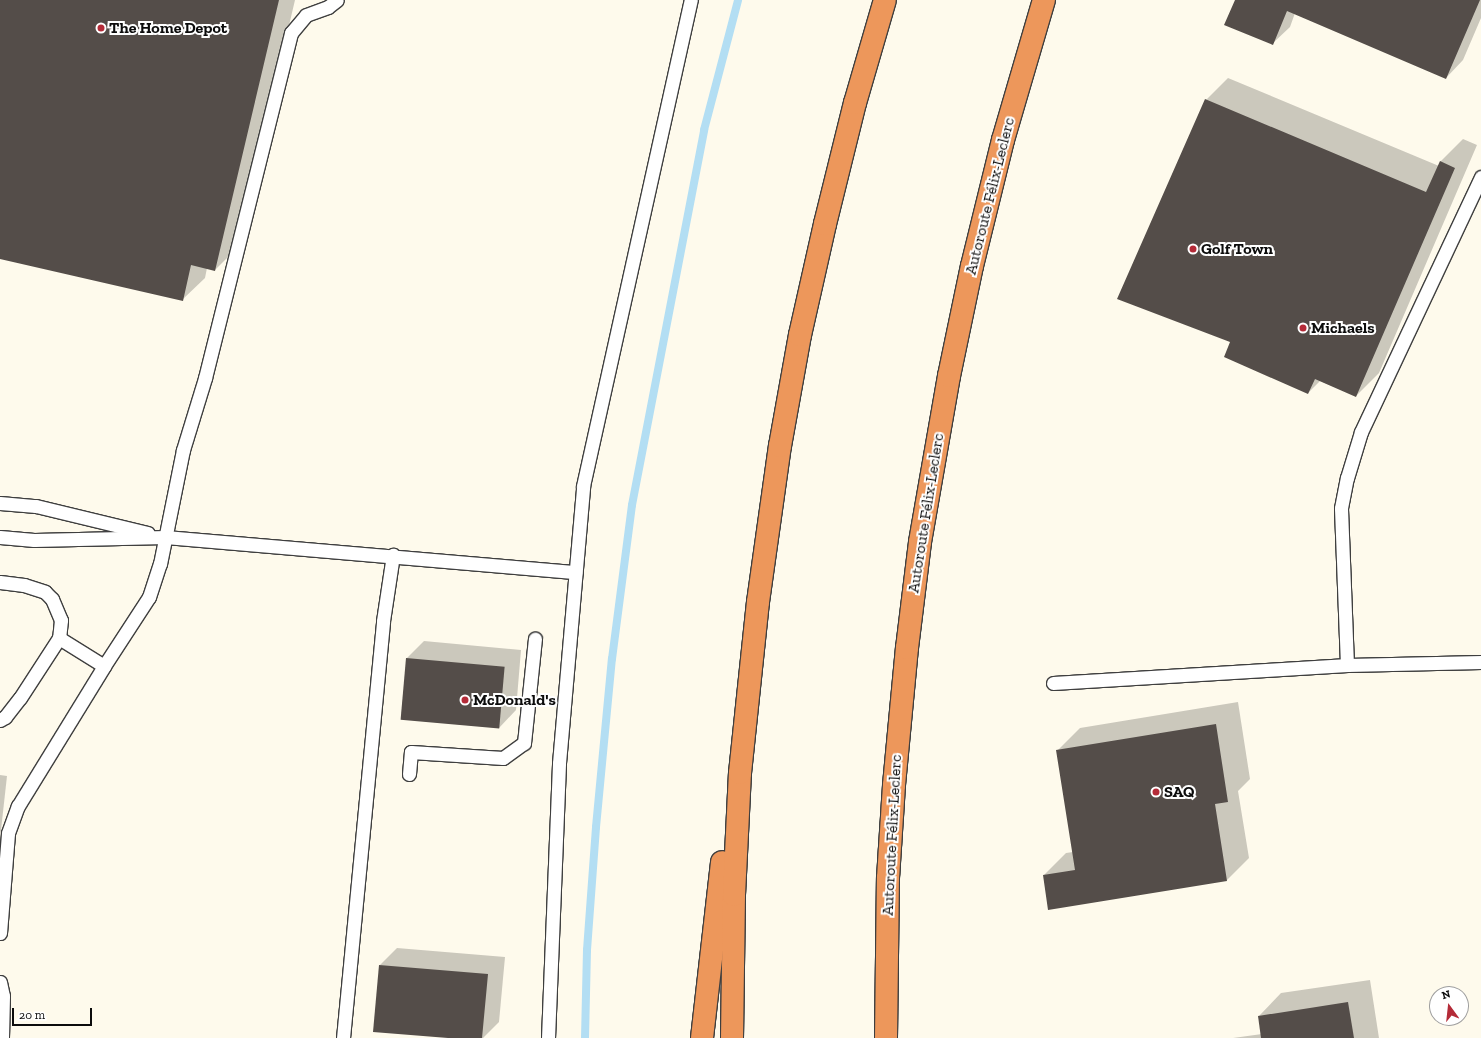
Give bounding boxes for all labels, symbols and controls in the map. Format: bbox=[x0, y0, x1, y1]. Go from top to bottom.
place label: The Home Depot bbox=[109, 18, 227, 38]
marker: The Home Depot bbox=[96, 23, 106, 33]
street label: Autoroute Félix-Leclerc bbox=[961, 115, 1019, 277]
place label: Golf Town bbox=[1201, 239, 1273, 259]
marker: Golf Town bbox=[1188, 244, 1198, 254]
place label: Michaels bbox=[1311, 318, 1375, 338]
marker: Michaels bbox=[1298, 323, 1308, 333]
street label: Autoroute Félix-Leclerc bbox=[904, 432, 948, 594]
place label: McDonald's bbox=[473, 690, 556, 710]
marker: McDonald's bbox=[460, 695, 470, 705]
street label: Autoroute Félix-Leclerc bbox=[878, 754, 906, 916]
place label: SAQ bbox=[1164, 782, 1195, 802]
marker: SAQ bbox=[1151, 787, 1161, 797]
north arrow bbox=[1429, 986, 1469, 1026]
text: N bbox=[1440, 988, 1452, 1002]
scale bar bbox=[14, 1000, 94, 1026]
text: 20 m bbox=[19, 1008, 45, 1022]

